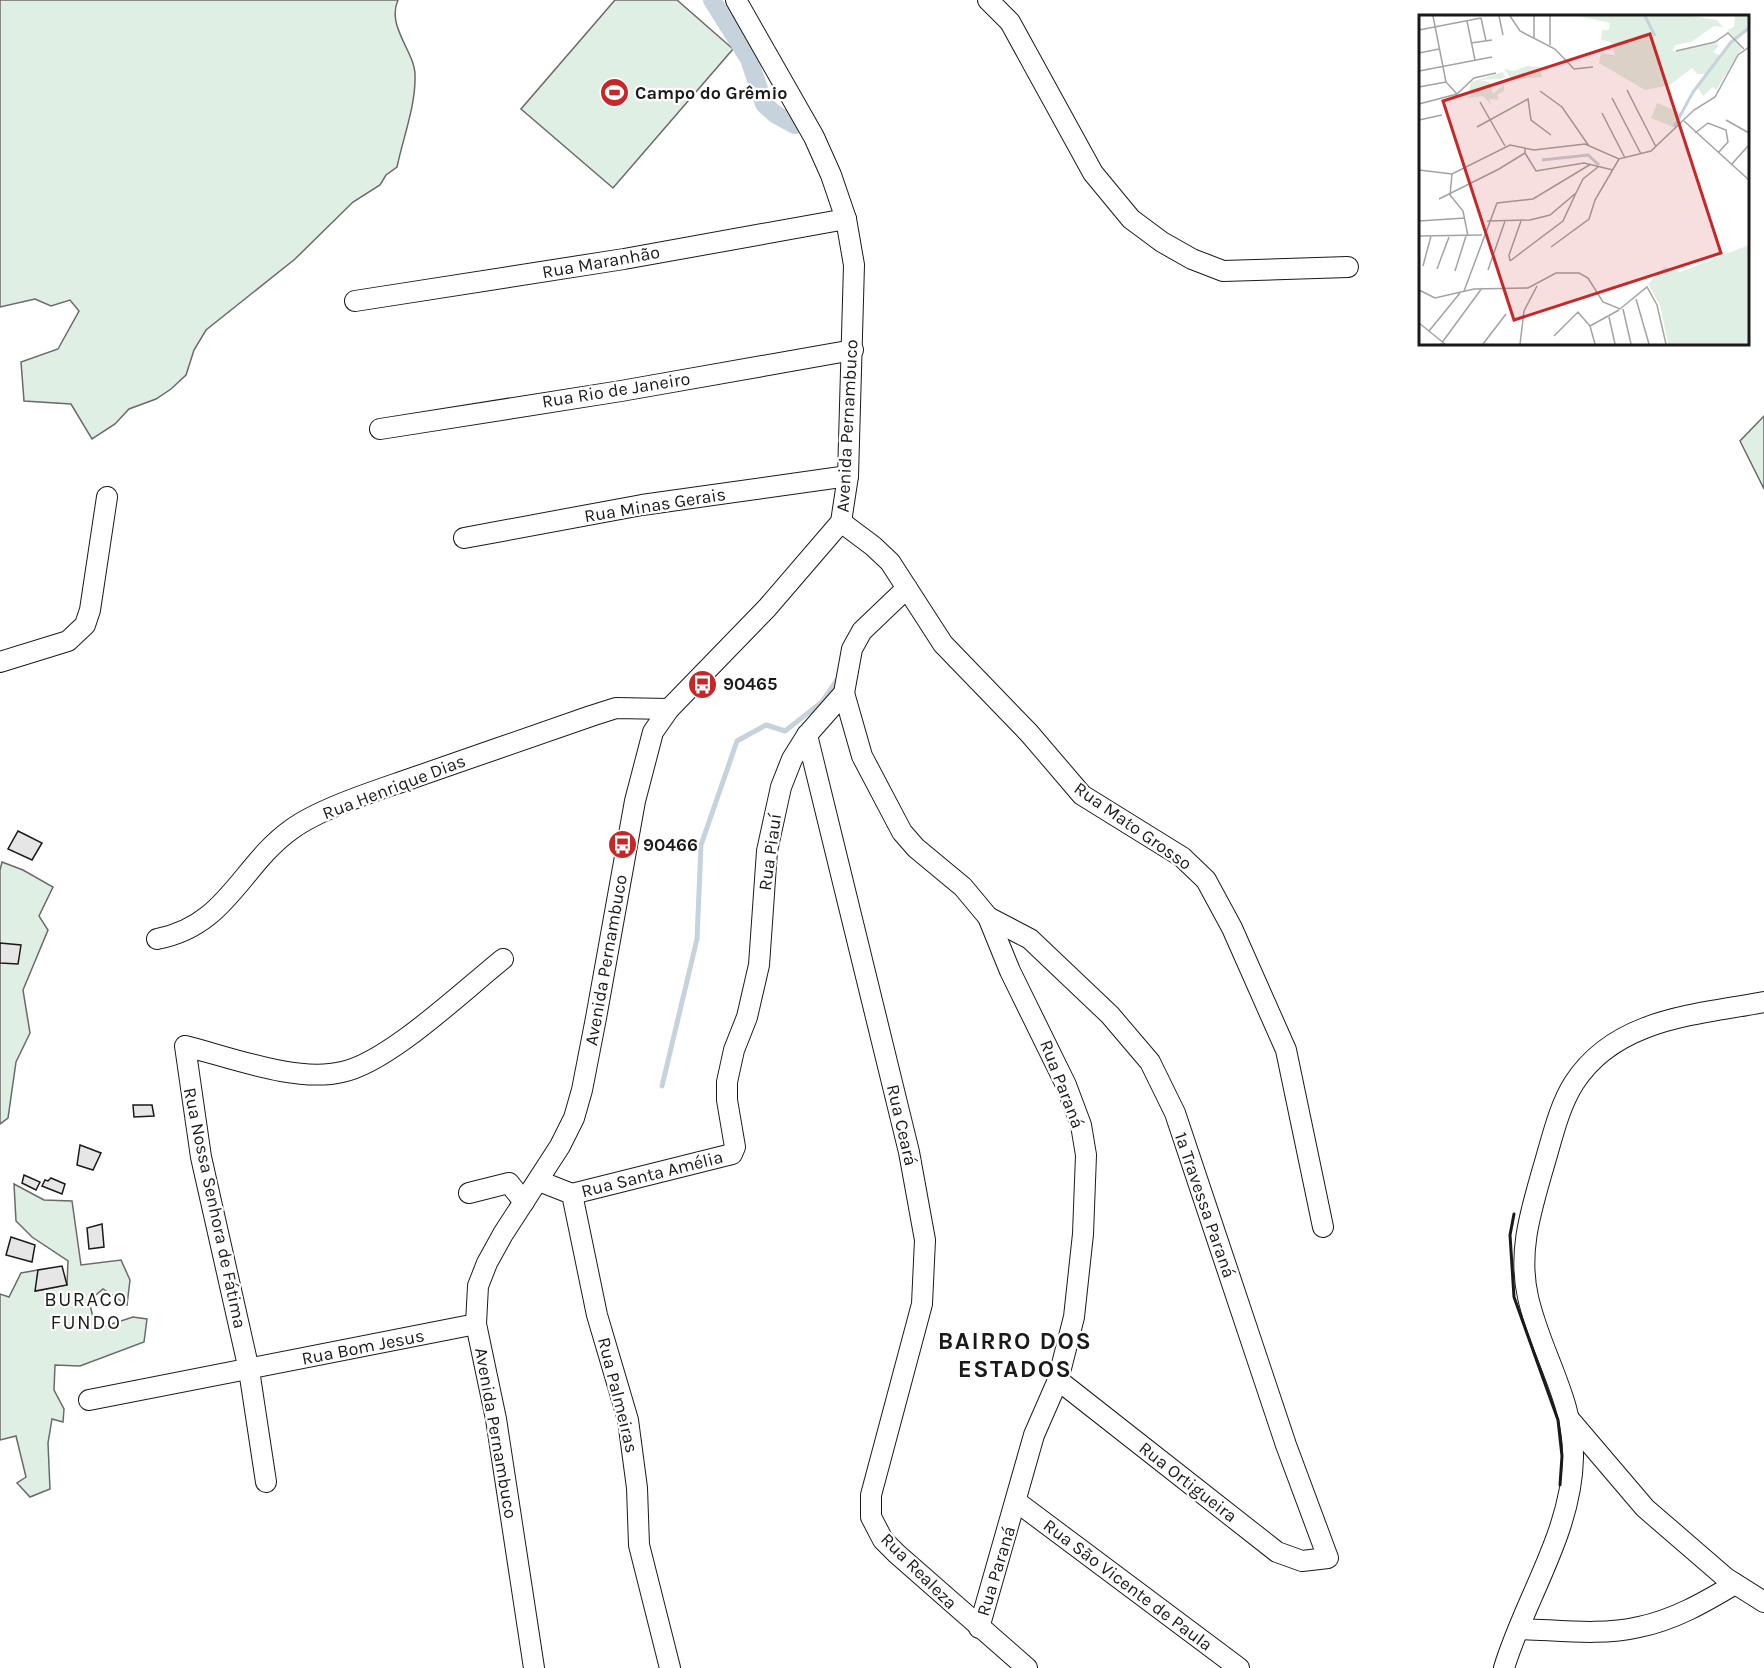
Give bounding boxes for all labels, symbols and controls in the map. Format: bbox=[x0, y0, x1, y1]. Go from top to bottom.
inset map bbox=[1419, 15, 1749, 345]
sports icon: Campo do Grêmio bbox=[598, 77, 630, 109]
place label: Campo do Grêmio bbox=[635, 82, 788, 104]
street label: Rua Maranhão bbox=[540, 241, 662, 283]
street label: Avenida Pernambuco bbox=[831, 339, 863, 513]
street label: Rua Rio de Janeiro bbox=[540, 367, 692, 413]
street label: Rua Minas Gerais bbox=[583, 483, 727, 527]
bus stop icon: 90465 bbox=[686, 668, 718, 700]
place label: 90465 bbox=[723, 673, 777, 695]
street label: Rua Henrique Dias bbox=[319, 750, 469, 824]
street label: Rua Mato Grosso bbox=[1070, 777, 1196, 875]
street label: Rua Piauí bbox=[754, 811, 786, 892]
bus stop icon: 90466 bbox=[606, 829, 638, 861]
place label: 90466 bbox=[643, 834, 698, 856]
street label: Avenida Pernambuco bbox=[580, 873, 632, 1047]
street label: Rua Paraná bbox=[1035, 1037, 1089, 1131]
street label: Rua Ceará bbox=[882, 1082, 922, 1168]
street label: Rua Nossa Senhora de Fátima bbox=[179, 1086, 251, 1330]
street label: 1ª Travessa Paraná bbox=[1170, 1129, 1240, 1281]
street label: Rua Santa Amélia bbox=[579, 1146, 725, 1202]
district label: BURACO FUNDO bbox=[44, 1288, 128, 1334]
street label: Rua Bom Jesus bbox=[300, 1324, 426, 1370]
district label: BAIRRO DOS ESTADOS bbox=[938, 1327, 1092, 1383]
street label: Rua Palmeiras bbox=[593, 1335, 643, 1455]
street label: Avenida Pernambuco bbox=[470, 1346, 522, 1520]
street label: Rua Ortigueira bbox=[1135, 1437, 1241, 1527]
street label: Rua São Vicente de Paula bbox=[1039, 1514, 1217, 1656]
street label: Rua Paraná bbox=[972, 1523, 1020, 1619]
street label: Rua Realeza bbox=[876, 1528, 962, 1614]

